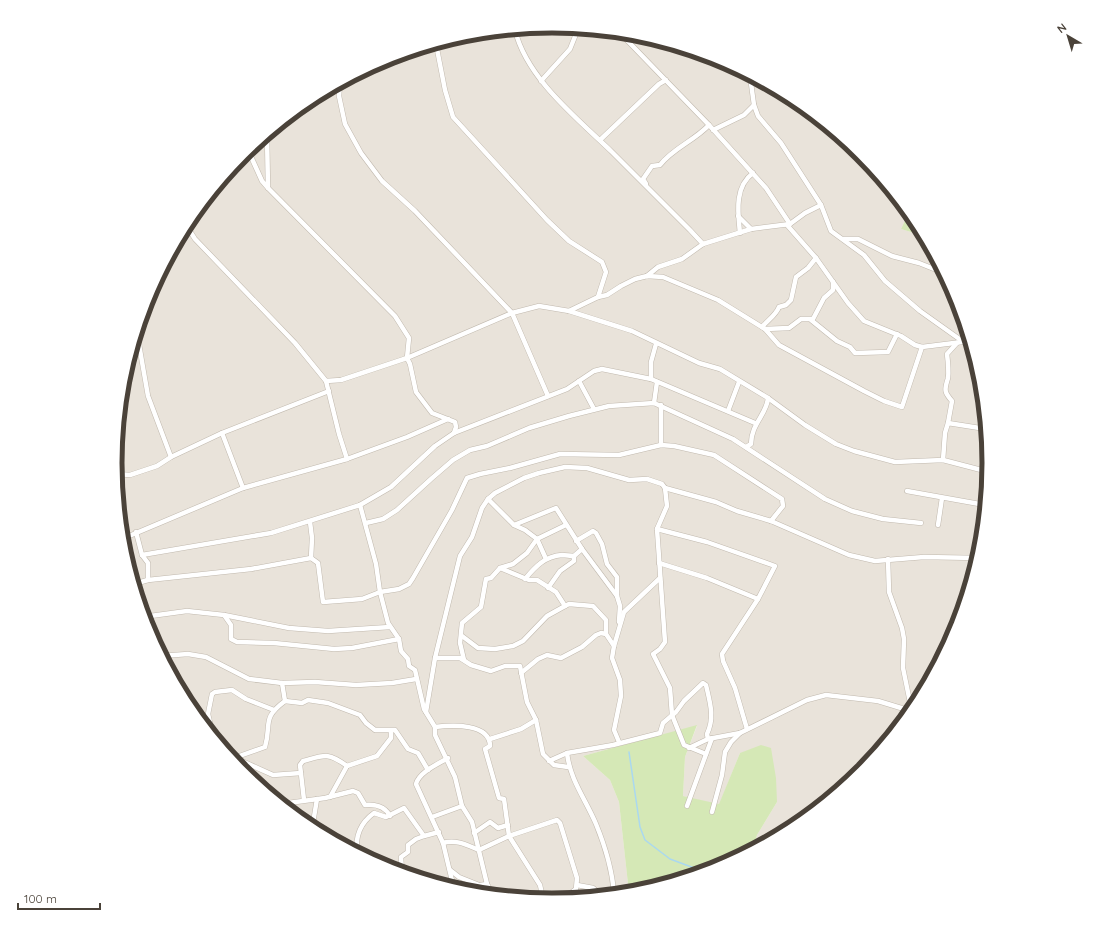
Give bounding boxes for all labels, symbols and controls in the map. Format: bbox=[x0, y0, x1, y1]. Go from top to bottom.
north arrow bbox=[1048, 16, 1088, 56]
text: N bbox=[1054, 20, 1069, 36]
scale bar bbox=[18, 885, 100, 911]
text: 100 m bbox=[24, 891, 57, 906]

